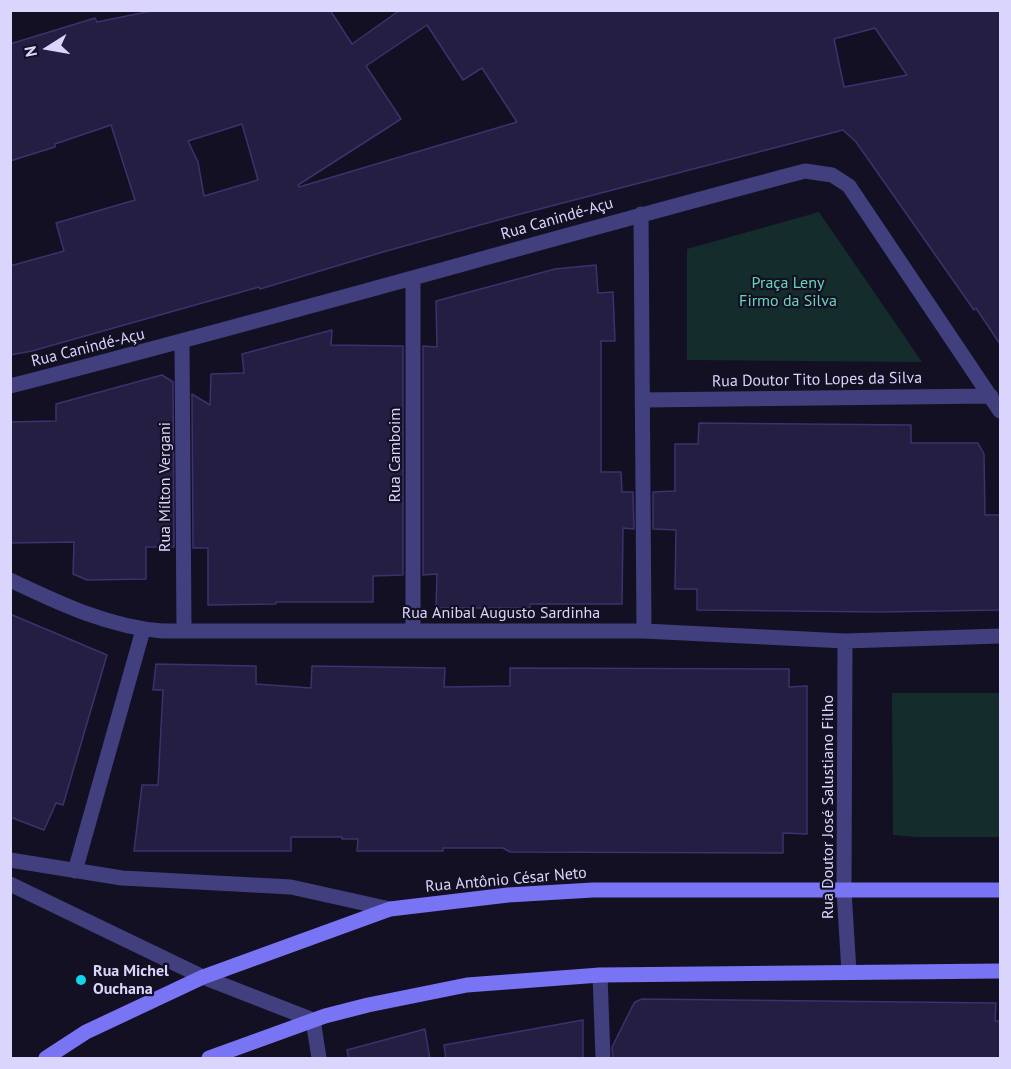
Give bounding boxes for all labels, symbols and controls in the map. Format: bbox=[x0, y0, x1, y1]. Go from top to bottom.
north arrow bbox=[18, 18, 78, 78]
text: N bbox=[20, 44, 41, 59]
street label: Rua Canindé-Açu bbox=[498, 194, 616, 244]
park label: Praça Leny Firmo da Silva bbox=[739, 273, 837, 311]
street label: Rua Canindé-Açu bbox=[29, 325, 147, 371]
street label: Rua Doutor Tito Lopes da Silva bbox=[712, 369, 922, 391]
street label: Rua Camboim bbox=[385, 408, 405, 502]
street label: Rua Mílton Vergani bbox=[155, 422, 175, 552]
street label: Rua Anibal Augusto Sardinha bbox=[402, 603, 600, 623]
street label: Rua Doutor José Salustiano Filho bbox=[818, 695, 838, 919]
street label: Rua Antônio César Neto bbox=[425, 863, 587, 897]
place label: Rua Michel Ouchana bbox=[93, 961, 169, 999]
marker: Rua Michel Ouchana bbox=[74, 973, 88, 987]

